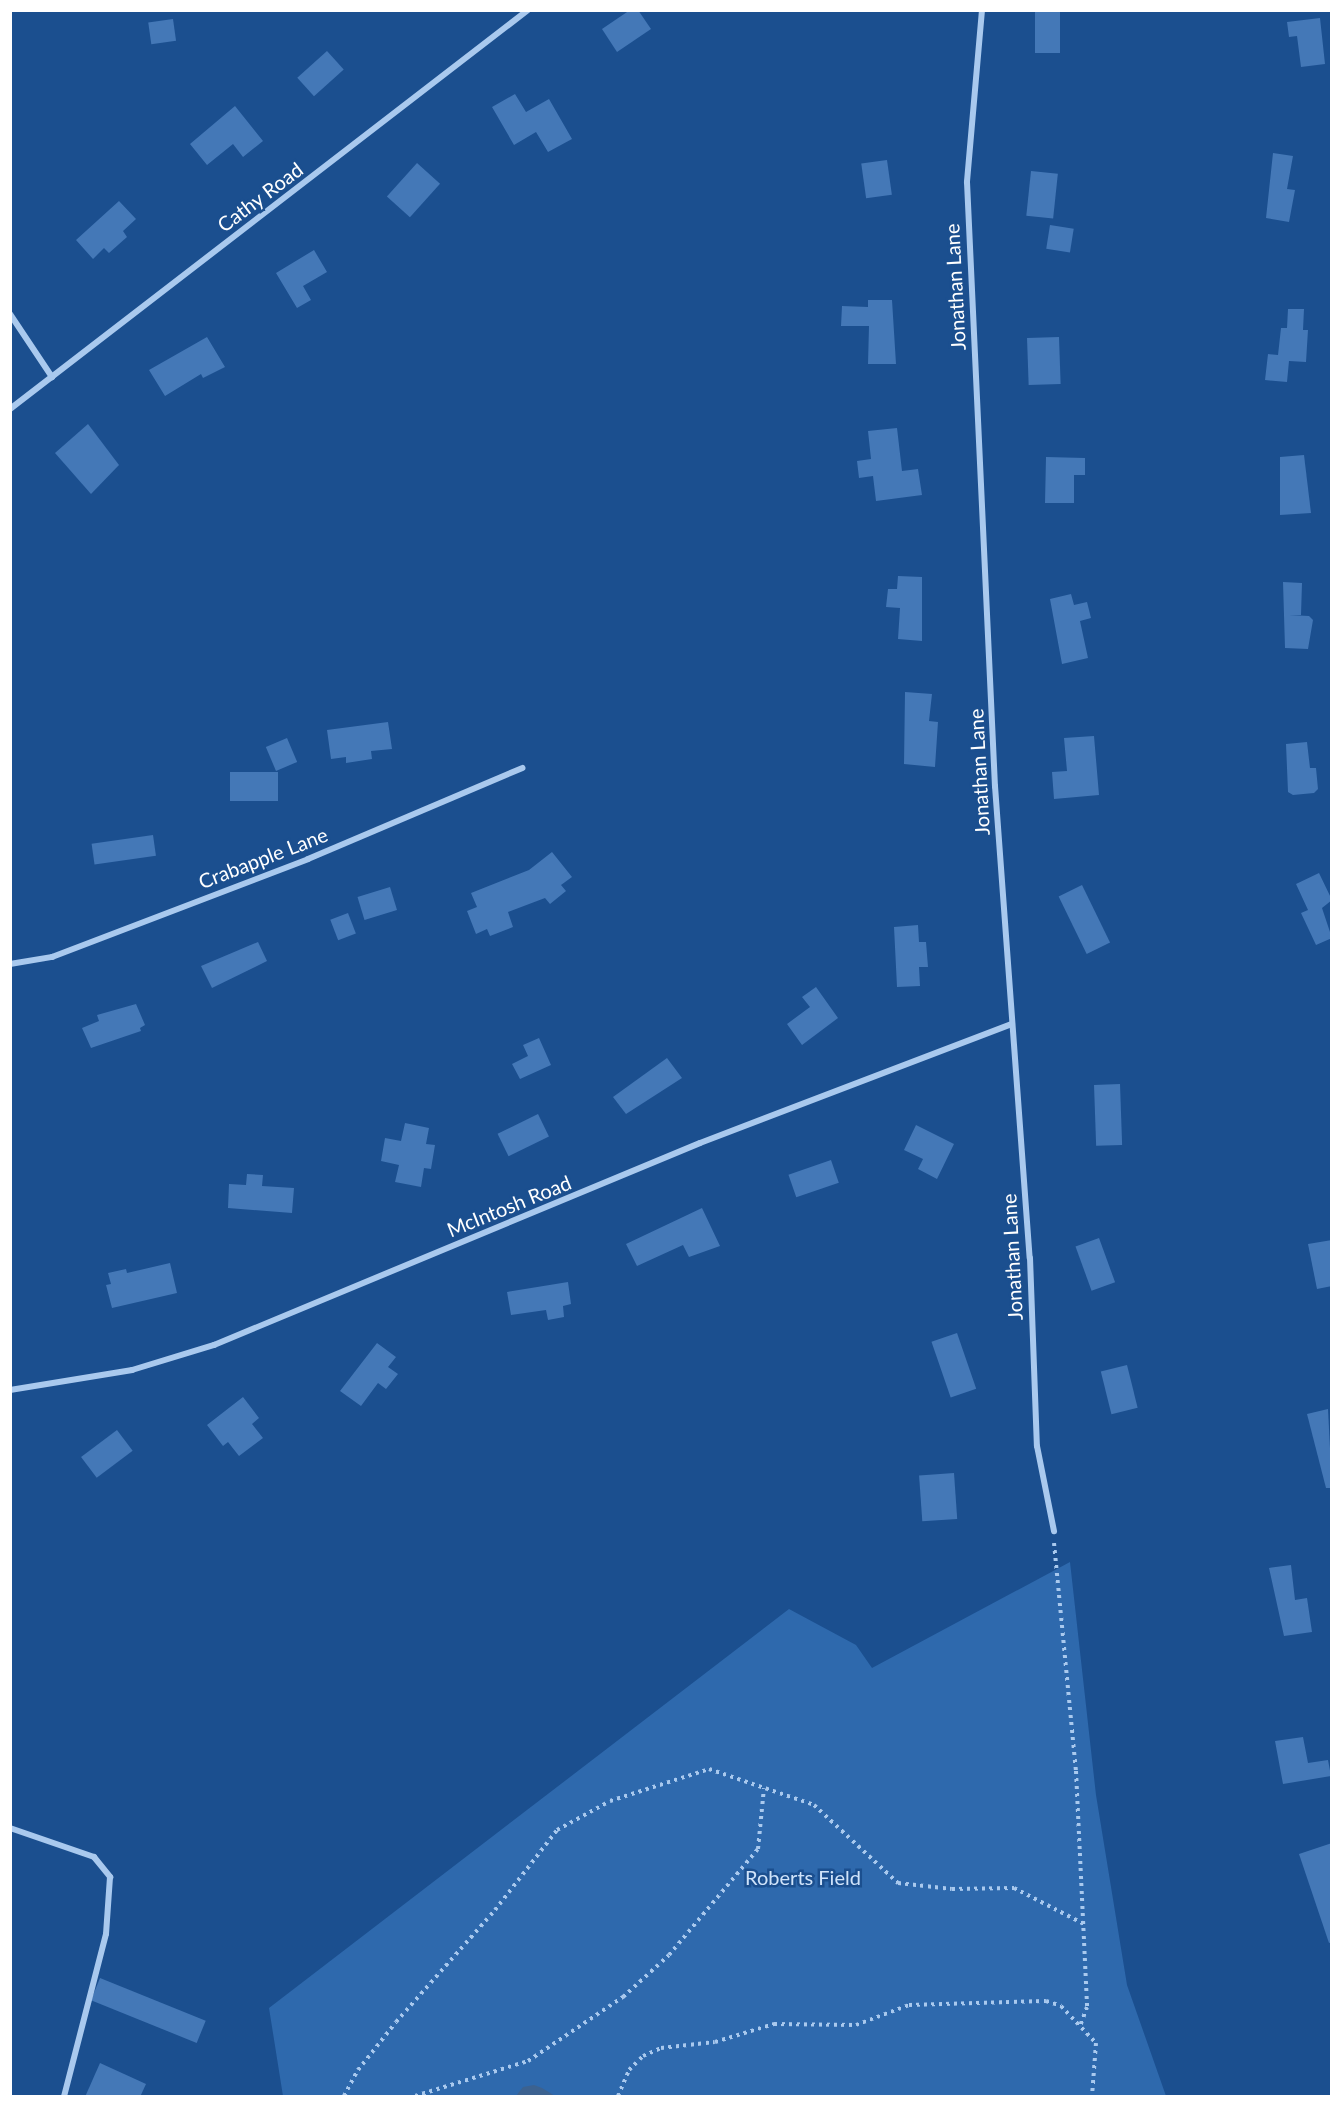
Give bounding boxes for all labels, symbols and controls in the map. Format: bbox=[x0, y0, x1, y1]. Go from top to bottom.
street label: Cathy Road bbox=[212, 157, 308, 237]
street label: Jonathan Lane bbox=[940, 223, 970, 351]
street label: Jonathan Lane bbox=[964, 708, 994, 836]
street label: Crabapple Lane bbox=[195, 822, 331, 894]
street label: McIntosh Road bbox=[443, 1170, 575, 1242]
street label: Jonathan Lane bbox=[997, 1193, 1027, 1321]
park label: Roberts Field bbox=[745, 1865, 861, 1889]

